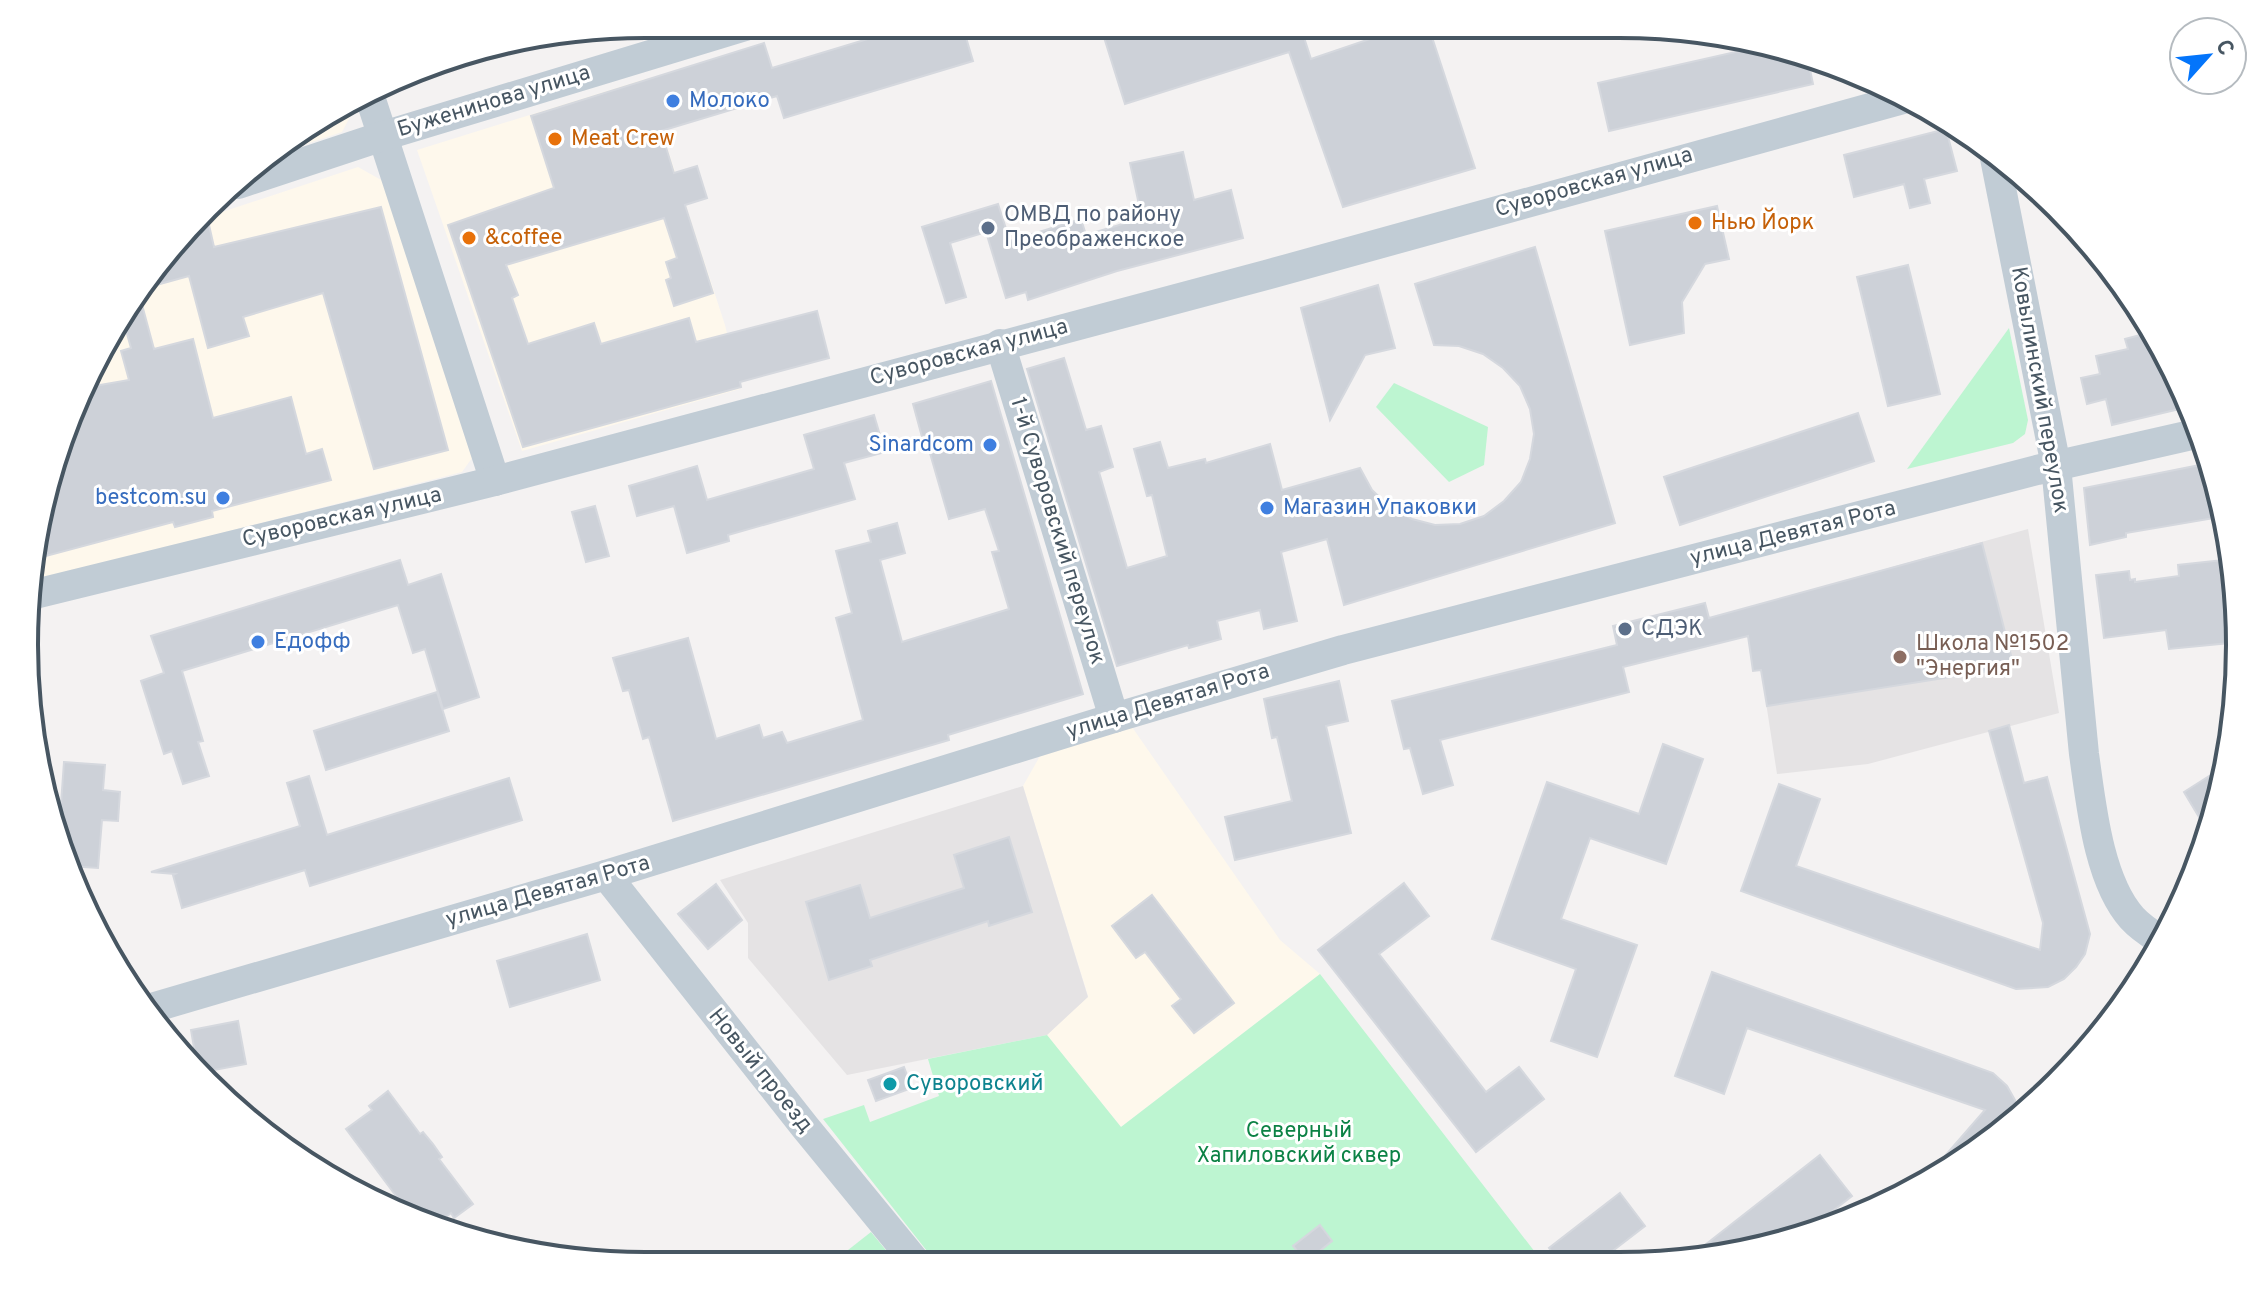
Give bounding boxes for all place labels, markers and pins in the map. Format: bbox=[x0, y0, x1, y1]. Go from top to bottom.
place label: Молоко bbox=[689, 88, 770, 115]
marker: Молоко bbox=[664, 92, 682, 110]
place label: Meat Crew bbox=[571, 126, 675, 153]
marker: Meat Crew bbox=[546, 130, 564, 148]
place label: ОМВД по району Преображенское bbox=[1004, 202, 1184, 254]
place label: Нью Йорк bbox=[1711, 207, 1814, 237]
marker: Нью Йорк bbox=[1686, 214, 1704, 232]
marker: ОМВД по району Преображенское bbox=[979, 219, 997, 237]
place label: &coffee bbox=[485, 225, 562, 252]
marker: &coffee bbox=[460, 229, 478, 247]
place label: Sinardcom bbox=[869, 432, 974, 459]
marker: Sinardcom bbox=[981, 436, 999, 454]
place label: bestcom.su bbox=[95, 485, 207, 512]
marker: bestcom.su bbox=[214, 489, 232, 507]
place label: Магазин Упаковки bbox=[1283, 495, 1477, 522]
marker: Магазин Упаковки bbox=[1258, 499, 1276, 517]
place label: СДЭК bbox=[1641, 616, 1703, 643]
marker: СДЭК bbox=[1616, 620, 1634, 638]
place label: Едофф bbox=[274, 629, 351, 656]
place label: Школа №1502 "Энергия" bbox=[1916, 631, 2069, 683]
marker: Едофф bbox=[249, 633, 267, 651]
marker: Школа №1502 "Энергия" bbox=[1891, 648, 1909, 666]
place label: Суворовский bbox=[906, 1071, 1043, 1098]
marker: Суворовский bbox=[881, 1075, 899, 1093]

